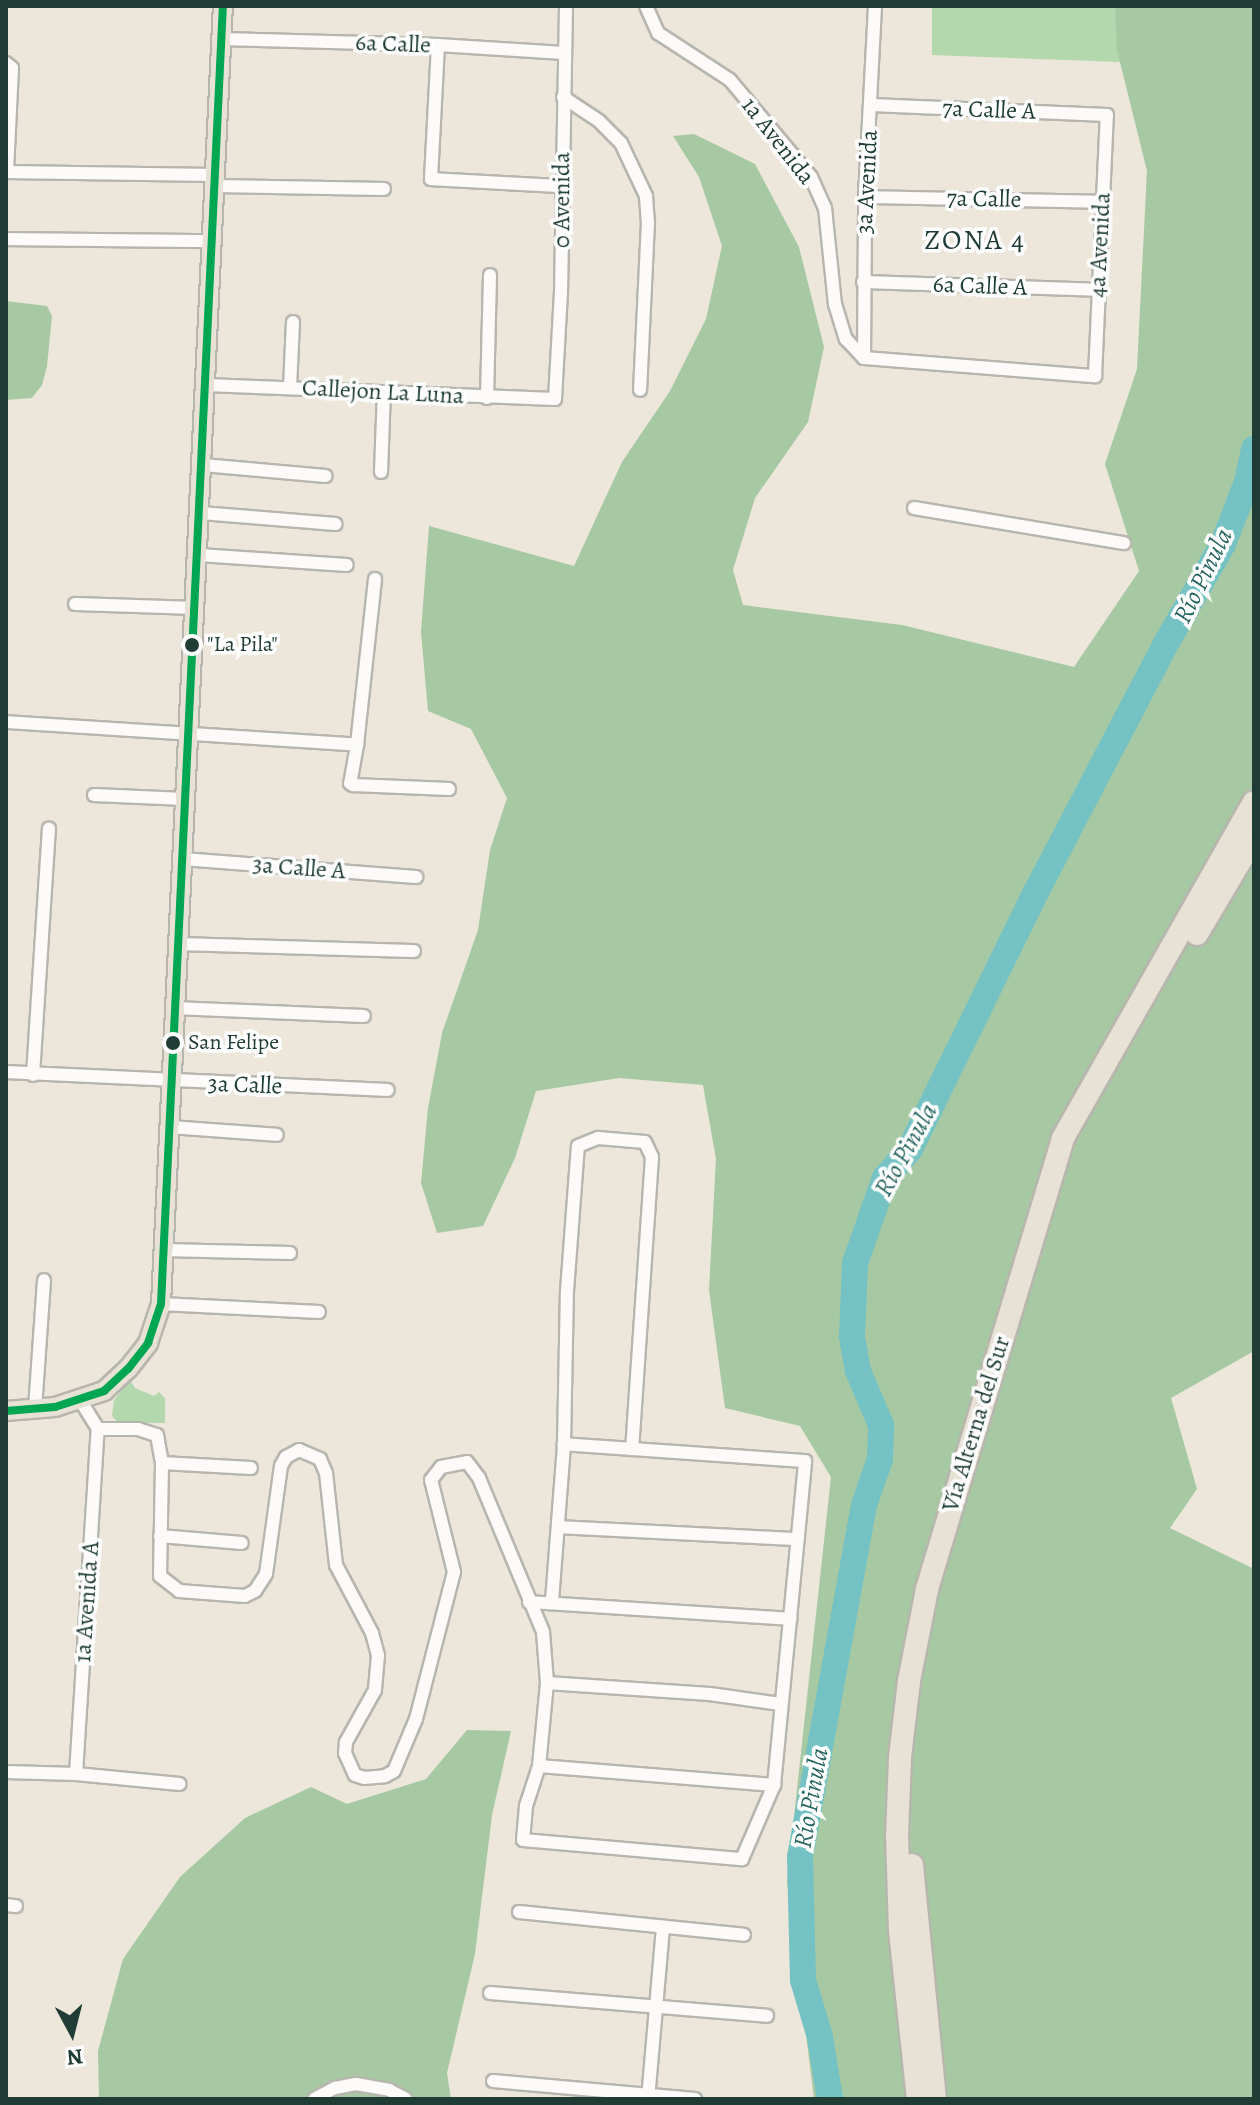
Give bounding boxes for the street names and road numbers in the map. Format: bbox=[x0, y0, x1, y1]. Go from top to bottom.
street label: 6a Calle bbox=[355, 28, 431, 60]
street label: 1a Avenida bbox=[735, 92, 821, 190]
street label: 7a Calle A bbox=[942, 94, 1036, 126]
street label: 3a Avenida bbox=[850, 129, 884, 235]
street label: 0 Avenida bbox=[548, 152, 576, 248]
street label: 7a Calle bbox=[946, 184, 1022, 214]
street label: 4a Avenida bbox=[1083, 192, 1117, 298]
street label: 6a Calle A bbox=[932, 270, 1028, 302]
street label: Callejon La Luna bbox=[301, 373, 465, 411]
street label: 3a Calle A bbox=[251, 850, 347, 886]
street label: 3a Calle bbox=[207, 1069, 283, 1101]
street label: Vía Alterna del Sur bbox=[936, 1333, 1016, 1515]
street label: 1a Avenida A bbox=[68, 1540, 106, 1664]

